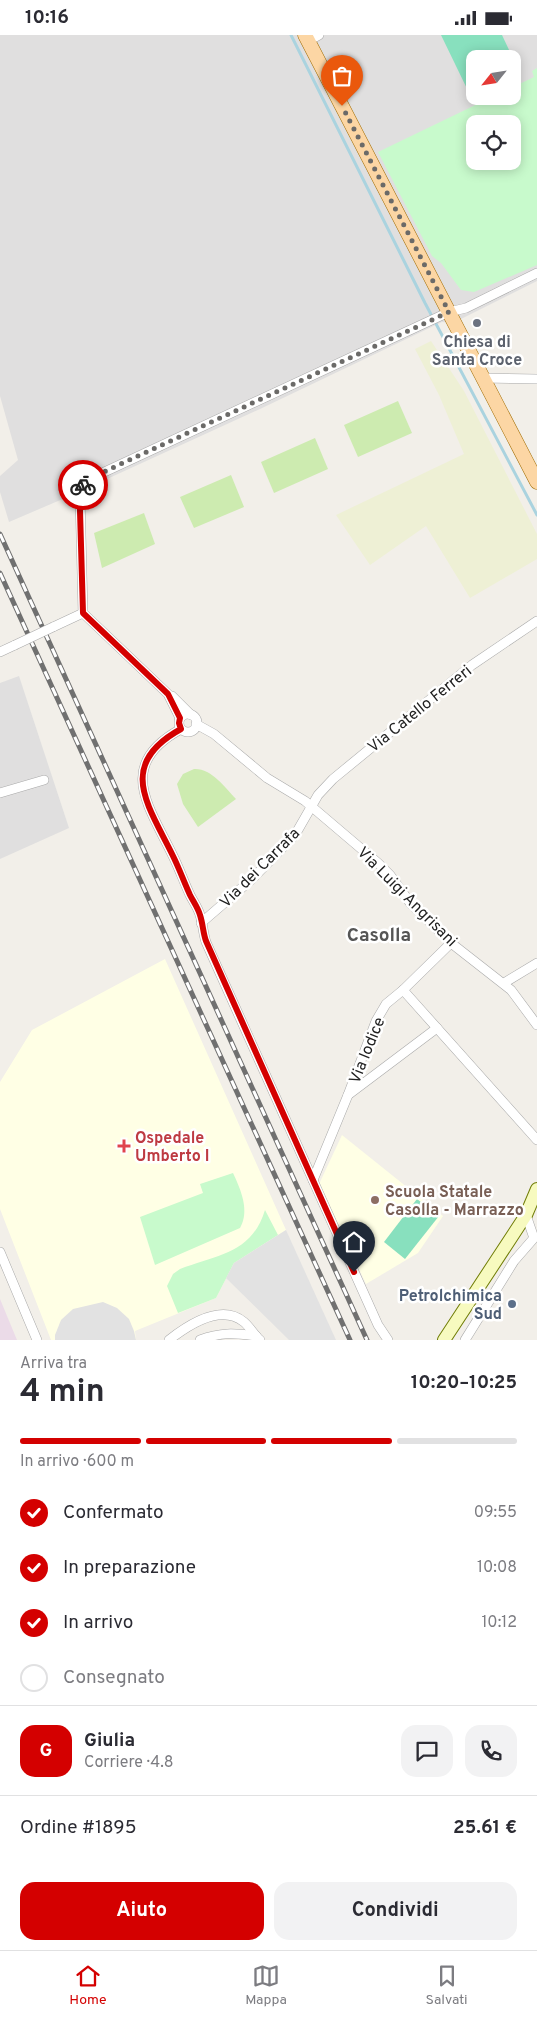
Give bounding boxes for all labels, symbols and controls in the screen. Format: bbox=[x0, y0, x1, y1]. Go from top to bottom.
text: 10:16 bbox=[25, 6, 69, 30]
north arrow bbox=[466, 50, 521, 105]
map controls bbox=[466, 50, 521, 170]
pin bbox=[321, 55, 363, 106]
icon: bag bbox=[328, 62, 356, 90]
button: locate bbox=[466, 115, 521, 170]
marker: Chiesa di Santa Croce bbox=[471, 317, 483, 329]
place label: Chiesa di Santa Croce bbox=[432, 333, 522, 371]
courier bbox=[58, 460, 108, 510]
icon: bike bbox=[69, 471, 97, 499]
street label: Via Catello Ferreri bbox=[364, 661, 476, 758]
street label: Via dei Carrafa bbox=[216, 824, 305, 913]
street label: Via Luigi Angrisani bbox=[352, 843, 461, 952]
district label: Casolla bbox=[347, 924, 411, 948]
street label: Via Iodice bbox=[345, 1014, 390, 1087]
place label: Ospedale Umberto I bbox=[135, 1129, 209, 1167]
marker: Ospedale Umberto I bbox=[117, 1139, 131, 1153]
place label: Scuola Statale Casolla - Marrazzo bbox=[385, 1183, 524, 1221]
marker: Scuola Statale Casolla - Marrazzo bbox=[369, 1194, 381, 1206]
pin bbox=[333, 1221, 375, 1272]
icon: home bbox=[340, 1228, 368, 1256]
place label: Petrolchimica Sud bbox=[399, 1287, 502, 1325]
marker: Petrolchimica Sud bbox=[506, 1298, 518, 1310]
text: Arriva tra bbox=[20, 1354, 87, 1374]
text: 10:20–10:25 bbox=[411, 1371, 517, 1395]
text: 4 min bbox=[20, 1373, 105, 1413]
text: In arrivo · 600 m bbox=[20, 1452, 134, 1472]
icon: check bbox=[20, 1499, 48, 1527]
text: Confermato bbox=[63, 1501, 164, 1525]
text: 09:55 bbox=[474, 1503, 517, 1523]
icon: check bbox=[20, 1554, 48, 1582]
text: In preparazione bbox=[63, 1556, 196, 1580]
text: 10:08 bbox=[477, 1558, 517, 1578]
icon: check bbox=[20, 1609, 48, 1637]
text: In arrivo bbox=[63, 1611, 133, 1635]
text: 10:12 bbox=[481, 1613, 517, 1633]
text: Consegnato bbox=[63, 1666, 165, 1690]
button: chat bbox=[401, 1725, 453, 1777]
button: phone bbox=[465, 1725, 517, 1777]
text: Giulia bbox=[84, 1729, 135, 1753]
text: G bbox=[40, 1739, 52, 1763]
text: Corriere · 4.8 bbox=[84, 1753, 174, 1773]
text: Ordine #1895 bbox=[20, 1816, 136, 1840]
text: 25.61 € bbox=[453, 1816, 517, 1840]
button: Aiuto bbox=[20, 1882, 264, 1940]
button: Condividi bbox=[274, 1882, 517, 1940]
tab: Home bbox=[69, 1962, 107, 2009]
tab: Mappa bbox=[245, 1962, 287, 2009]
tab: Salvati bbox=[426, 1962, 468, 2009]

